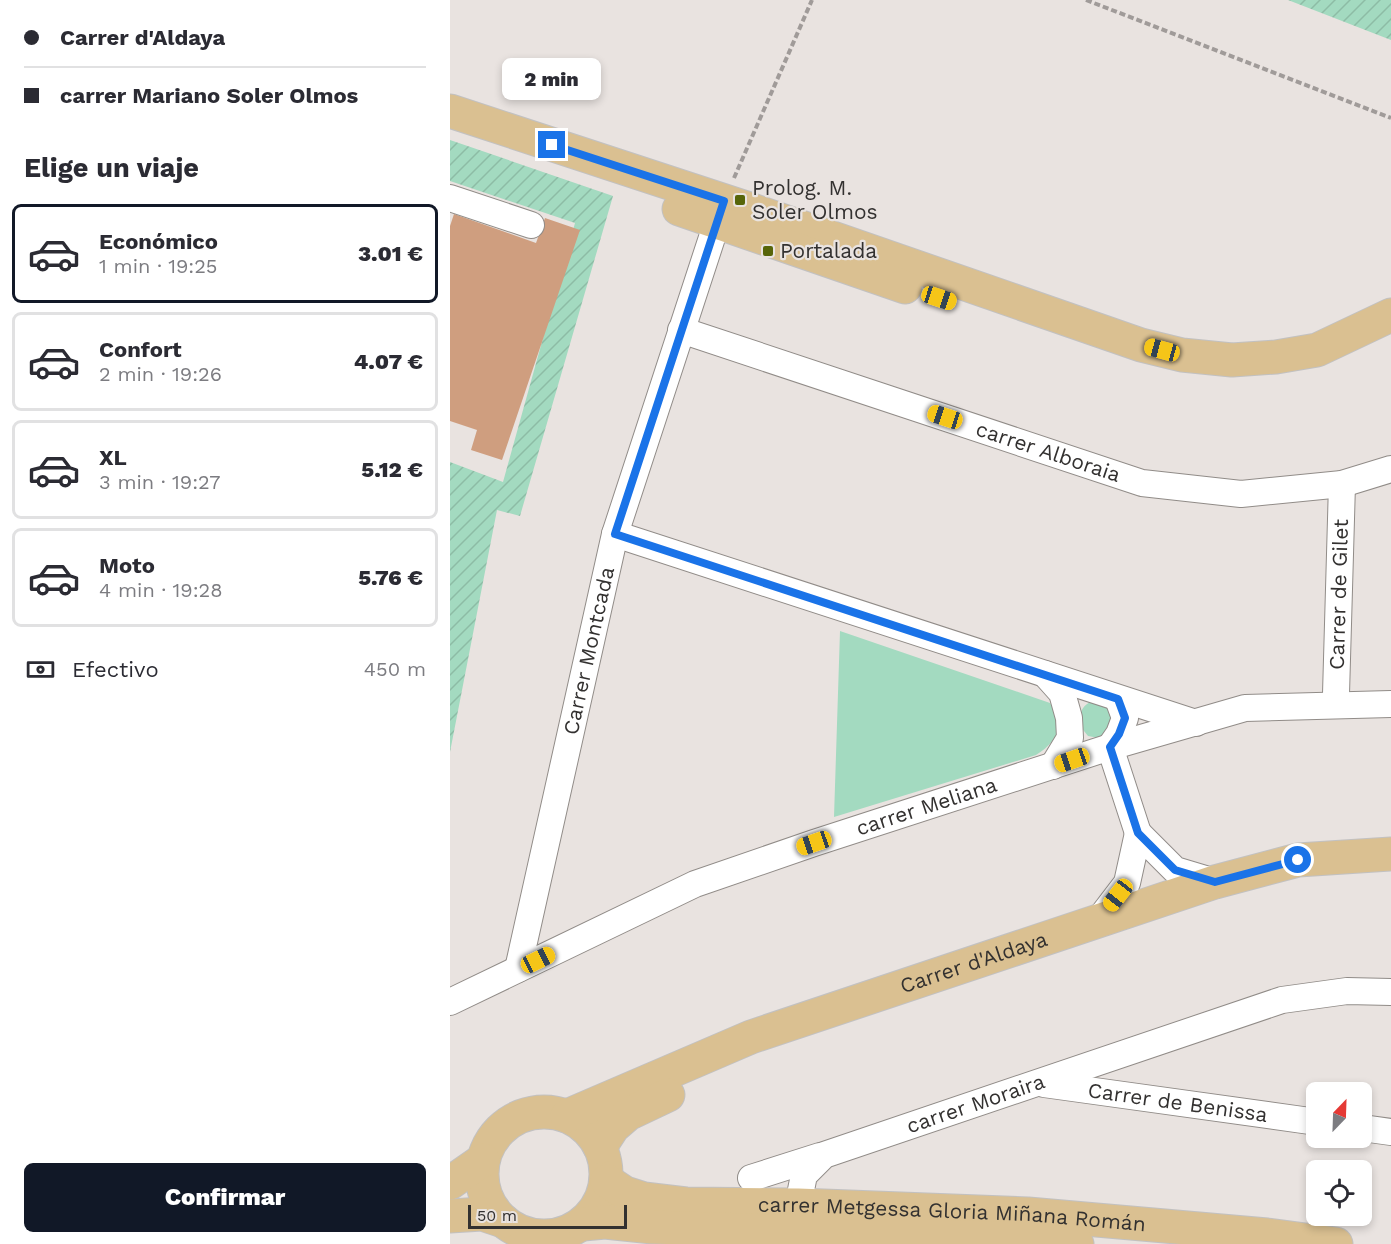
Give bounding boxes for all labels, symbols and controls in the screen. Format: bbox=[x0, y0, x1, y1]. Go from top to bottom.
text: Carrer d'Aldaya bbox=[60, 25, 225, 50]
callout: 2 min bbox=[502, 58, 602, 100]
text: 2 min bbox=[524, 67, 579, 91]
text: carrer Mariano Soler Olmos bbox=[60, 83, 358, 108]
route end bbox=[538, 131, 565, 158]
text: Elige un viaje bbox=[24, 152, 199, 184]
place label: Prolog. M. Soler Olmos bbox=[752, 175, 878, 224]
marker: Prolog. M. Soler Olmos bbox=[733, 193, 747, 207]
icon: car bbox=[27, 227, 81, 281]
text: Económico bbox=[99, 229, 218, 254]
place label: Portalada bbox=[780, 238, 877, 263]
text: 3.01 € bbox=[358, 241, 423, 266]
marker: Portalada bbox=[761, 244, 775, 258]
text: 1 min · 19:25 bbox=[99, 254, 218, 278]
car bbox=[919, 284, 959, 312]
icon: car bbox=[27, 335, 81, 389]
text: Confort bbox=[99, 337, 182, 362]
car bbox=[1142, 337, 1182, 363]
text: 4.07 € bbox=[354, 349, 423, 374]
text: 2 min · 19:26 bbox=[99, 362, 222, 386]
car bbox=[925, 403, 965, 431]
street label: carrer Alboraia bbox=[973, 416, 1124, 487]
icon: car bbox=[27, 443, 81, 497]
text: XL bbox=[99, 445, 127, 470]
text: 5.12 € bbox=[361, 457, 423, 482]
text: 3 min · 19:27 bbox=[99, 470, 221, 494]
street label: Carrer de Gilet bbox=[1324, 518, 1353, 670]
icon: car bbox=[27, 551, 81, 605]
text: Moto bbox=[99, 553, 155, 578]
street label: Carrer Montcada bbox=[558, 564, 619, 737]
text: 5.76 € bbox=[358, 565, 423, 590]
text: 4 min · 19:28 bbox=[99, 578, 223, 602]
icon: cash bbox=[24, 653, 57, 686]
text: Efectivo bbox=[72, 657, 159, 682]
text: 450 m bbox=[364, 657, 426, 681]
car bbox=[1052, 746, 1092, 774]
street label: carrer Meliana bbox=[853, 772, 1000, 841]
car bbox=[794, 829, 834, 857]
route start bbox=[1284, 846, 1311, 873]
car bbox=[1100, 875, 1136, 915]
street label: Carrer d'Aldaya bbox=[897, 926, 1050, 998]
car bbox=[518, 944, 558, 976]
street label: carrer Moraira bbox=[903, 1068, 1048, 1138]
street label: Carrer de Benissa bbox=[1086, 1077, 1269, 1127]
north arrow bbox=[1306, 1082, 1372, 1148]
map controls bbox=[1306, 1082, 1372, 1226]
button: locate bbox=[1306, 1160, 1372, 1226]
button: Confirmar bbox=[24, 1163, 426, 1232]
street label: carrer Metgessa Gloria Miñana Román bbox=[758, 1192, 1147, 1236]
scale bar bbox=[468, 1202, 627, 1230]
text: 50 m bbox=[477, 1206, 517, 1225]

